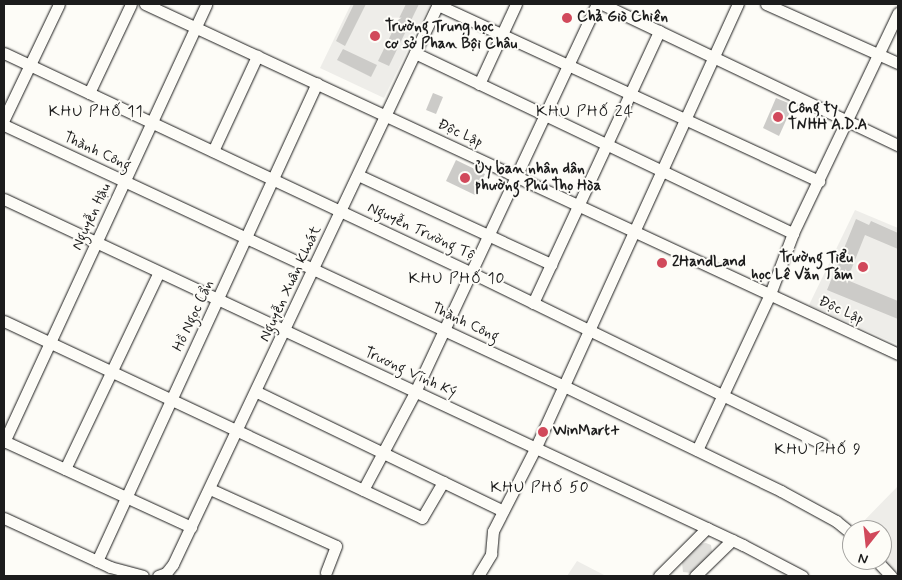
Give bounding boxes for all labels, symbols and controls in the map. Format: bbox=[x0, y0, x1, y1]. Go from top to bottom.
place label: Chả Giò Chiên bbox=[577, 9, 668, 27]
marker: Chả Giò Chiên bbox=[561, 12, 573, 24]
place label: Trường Trung học cơ sở Phan Bội Châu bbox=[385, 18, 517, 53]
marker: Trường Trung học cơ sở Phan Bội Châu bbox=[369, 30, 381, 42]
place label: Công ty TNHH A.D.A bbox=[788, 99, 867, 134]
district label: KHU PHỐ 11 bbox=[49, 102, 143, 122]
district label: KHU PHỐ 24 bbox=[536, 102, 634, 122]
marker: Công ty TNHH A.D.A bbox=[772, 111, 784, 123]
street label: Độc Lập bbox=[434, 115, 486, 153]
street label: Thành Công bbox=[60, 128, 134, 176]
place label: Ủy ban nhân dân phường Phú Thọ Hòa bbox=[475, 160, 601, 195]
marker: Ủy ban nhân dân phường Phú Thọ Hòa bbox=[459, 172, 471, 184]
street label: Nguyễn Hậu bbox=[68, 180, 116, 254]
street label: Nguyễn Trường Tộ bbox=[366, 200, 476, 264]
street label: Nguyễn Xuân Khoát bbox=[257, 224, 325, 344]
place label: Trường Tiểu học Lê Văn Tám bbox=[752, 249, 853, 284]
place label: 2HandLand bbox=[672, 254, 746, 272]
marker: 2HandLand bbox=[656, 257, 668, 269]
marker: Trường Tiểu học Lê Văn Tám bbox=[857, 261, 869, 273]
district label: KHU PHỐ 10 bbox=[409, 269, 505, 289]
street label: Hồ Ngọc Cẩn bbox=[169, 277, 219, 355]
street label: Độc Lập bbox=[815, 292, 867, 330]
street label: Thành Công bbox=[428, 299, 502, 347]
street label: Trương Vĩnh Ký bbox=[361, 344, 459, 402]
place label: WinMart+ bbox=[553, 423, 620, 441]
marker: WinMart+ bbox=[537, 426, 549, 438]
district label: KHU PHỐ 9 bbox=[775, 440, 861, 460]
district label: KHU PHỐ 50 bbox=[491, 478, 589, 498]
north arrow bbox=[842, 520, 892, 570]
text: N bbox=[856, 549, 870, 568]

